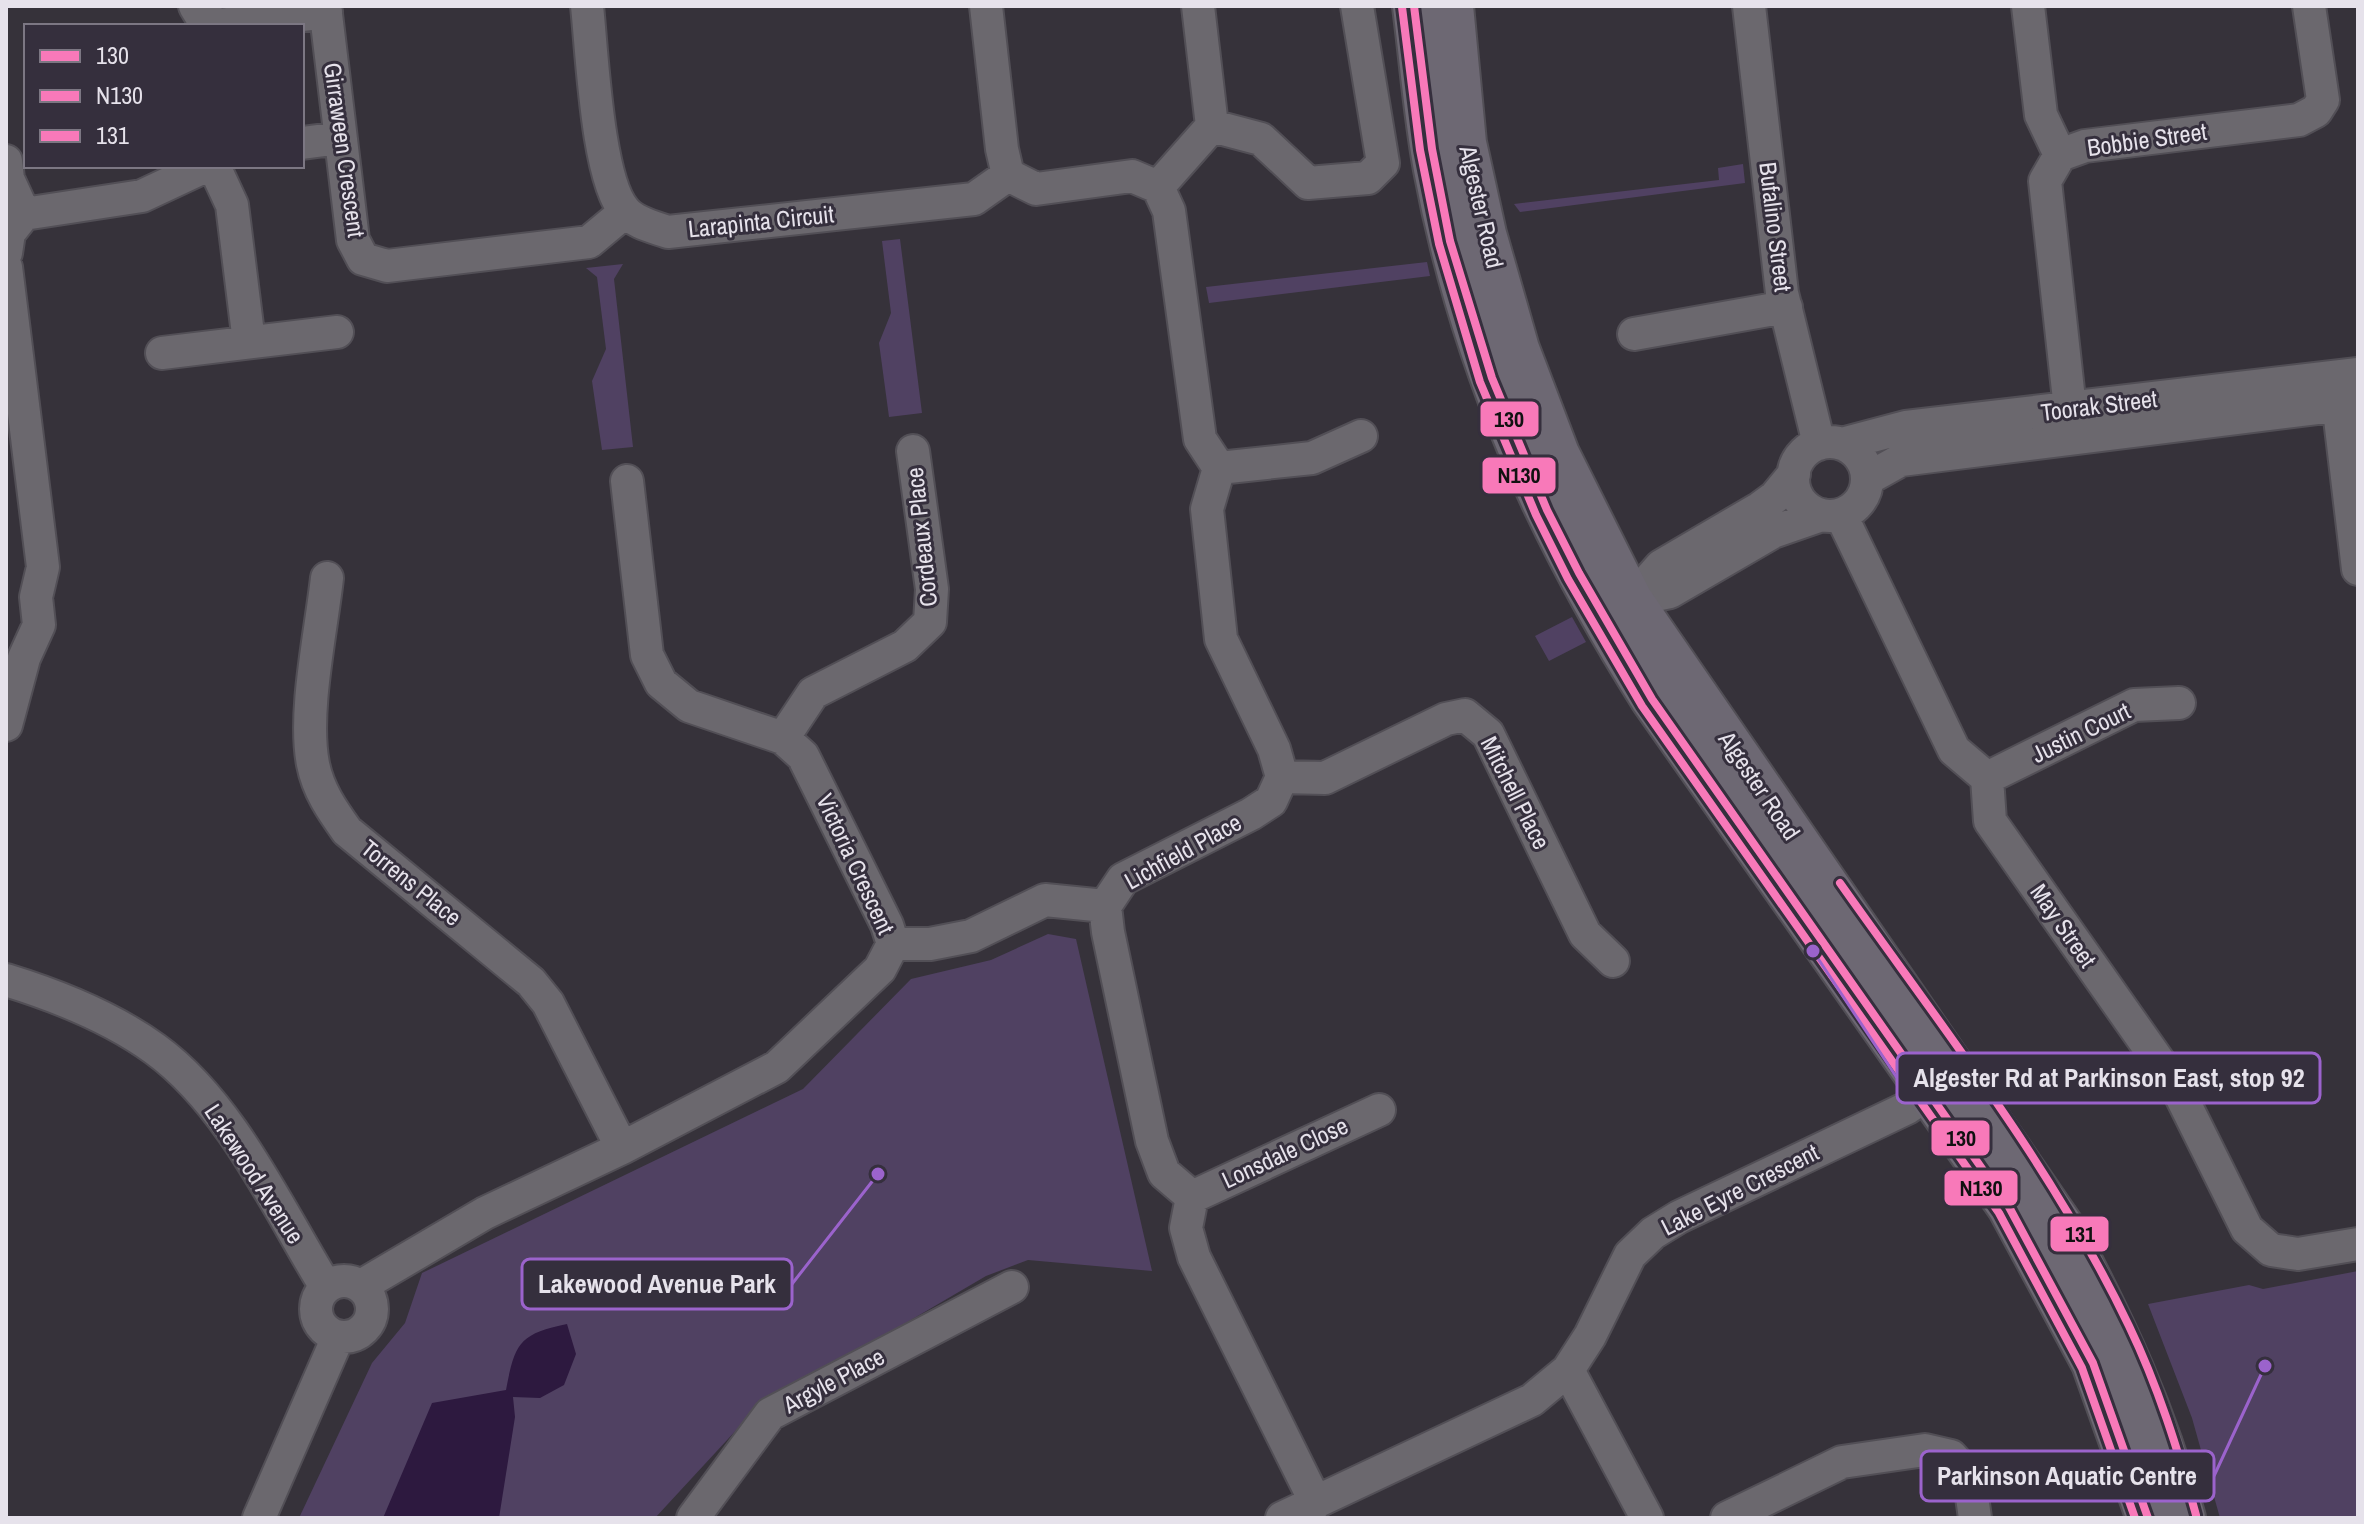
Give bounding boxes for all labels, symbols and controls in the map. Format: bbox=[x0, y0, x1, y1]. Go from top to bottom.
legend bbox=[24, 24, 304, 168]
text: 130 bbox=[96, 39, 129, 71]
street label: Girraween Crescent bbox=[317, 60, 373, 240]
text: N130 bbox=[96, 79, 143, 111]
street label: Bobbie Street bbox=[2085, 115, 2209, 163]
text: 131 bbox=[96, 119, 129, 151]
street label: Algester Road bbox=[1452, 141, 1512, 271]
street label: Bufalino Street bbox=[1752, 160, 1800, 294]
street label: Larapinta Circuit bbox=[686, 197, 836, 245]
street label: Toorak Street bbox=[2039, 382, 2159, 428]
line badge: 130 bbox=[1479, 400, 1540, 438]
text: 130 bbox=[1494, 404, 1524, 434]
line badge: N130 bbox=[1481, 456, 1557, 495]
text: N130 bbox=[1497, 460, 1541, 490]
street label: Cordeaux Place bbox=[898, 466, 944, 608]
street label: Justin Court bbox=[2026, 694, 2136, 770]
street label: Algester Road bbox=[1711, 724, 1808, 846]
street label: Mitchell Place bbox=[1474, 731, 1558, 854]
street label: Victoria Crescent bbox=[809, 788, 903, 940]
street label: Lichfield Place bbox=[1118, 806, 1247, 896]
street label: Torrens Place bbox=[355, 832, 468, 933]
street label: May Street bbox=[2023, 877, 2105, 974]
callout: Algester Rd at Parkinson East, stop 92 bbox=[1897, 1053, 2320, 1103]
text: Algester Rd at Parkinson East, stop 92 bbox=[1913, 1060, 2305, 1095]
street label: Lakewood Avenue bbox=[198, 1097, 312, 1249]
street label: Lonsdale Close bbox=[1216, 1109, 1353, 1195]
line badge: 130 bbox=[1930, 1119, 1991, 1157]
text: 130 bbox=[1946, 1123, 1976, 1153]
street label: Lake Eyre Crescent bbox=[1655, 1135, 1824, 1243]
line badge: N130 bbox=[1943, 1169, 2019, 1207]
text: N130 bbox=[1959, 1173, 2003, 1203]
line badge: 131 bbox=[2049, 1215, 2110, 1253]
text: 131 bbox=[2065, 1219, 2096, 1249]
callout: Lakewood Avenue Park bbox=[522, 1259, 792, 1309]
text: Lakewood Avenue Park bbox=[538, 1266, 776, 1301]
street label: Argyle Place bbox=[776, 1340, 890, 1421]
callout: Parkinson Aquatic Centre bbox=[1921, 1451, 2214, 1501]
text: Parkinson Aquatic Centre bbox=[1937, 1458, 2197, 1493]

